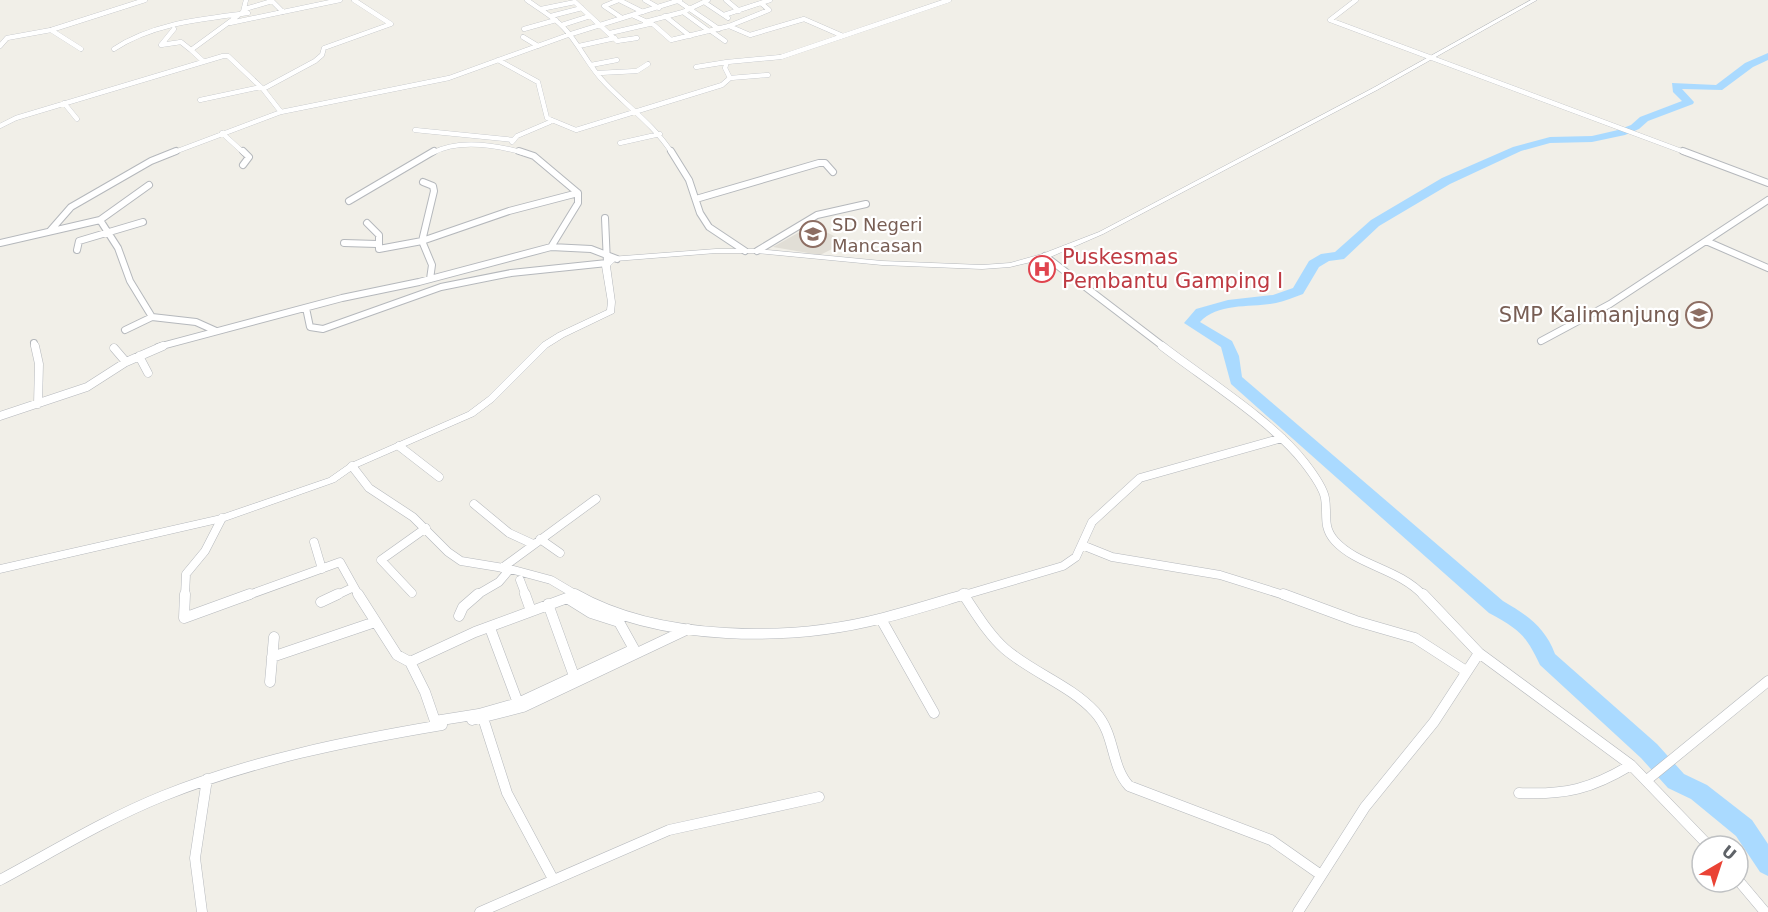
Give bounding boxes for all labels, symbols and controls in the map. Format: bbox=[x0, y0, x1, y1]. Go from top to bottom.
place label: SD Negeri Mancasan bbox=[832, 214, 923, 256]
school or university icon: SD Negeri Mancasan bbox=[798, 219, 828, 249]
place label: Puskesmas Pembantu Gamping I bbox=[1062, 245, 1283, 293]
hospital icon: Puskesmas Pembantu Gamping I bbox=[1027, 254, 1057, 284]
school or university icon: SMP Kalimanjung bbox=[1684, 300, 1714, 330]
place label: SMP Kalimanjung bbox=[1499, 303, 1680, 327]
north arrow bbox=[1690, 834, 1750, 894]
text: U bbox=[1718, 841, 1740, 864]

